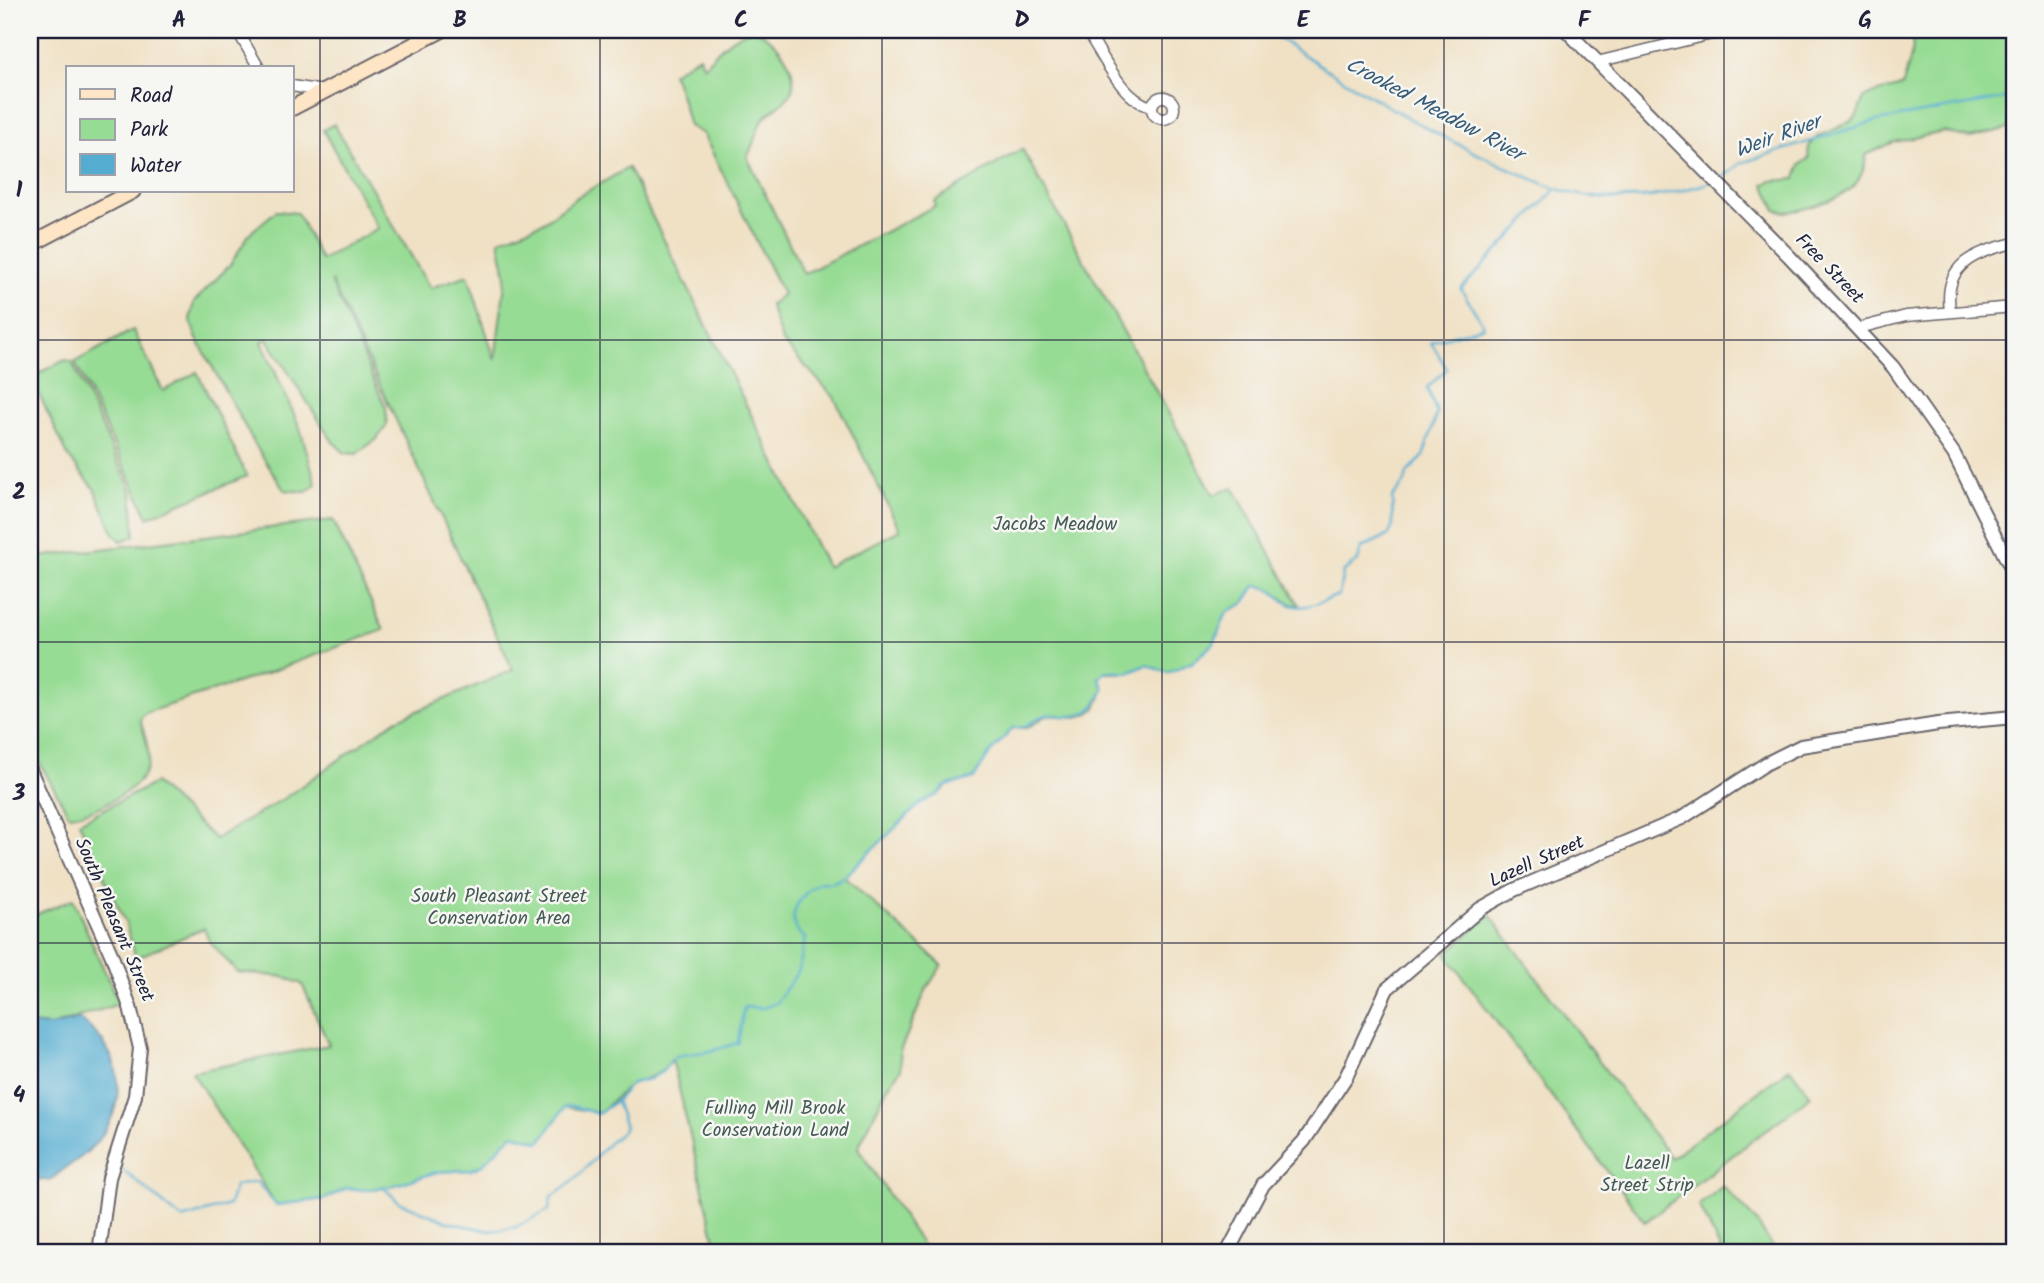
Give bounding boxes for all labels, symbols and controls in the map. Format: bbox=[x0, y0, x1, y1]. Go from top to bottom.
text: A bbox=[172, 3, 186, 39]
text: B bbox=[453, 3, 467, 39]
text: C bbox=[734, 3, 748, 39]
text: D bbox=[1014, 3, 1030, 39]
text: E bbox=[1297, 3, 1311, 39]
text: F bbox=[1578, 3, 1592, 39]
text: G bbox=[1858, 3, 1872, 39]
water label: Crooked Meadow River bbox=[1339, 49, 1533, 173]
legend bbox=[66, 66, 294, 192]
text: Road bbox=[130, 80, 173, 113]
water label: Weir River bbox=[1731, 105, 1829, 168]
text: Park bbox=[130, 114, 168, 147]
text: Water bbox=[130, 150, 182, 183]
text: 1 bbox=[16, 173, 23, 209]
street label: Free Street bbox=[1787, 227, 1871, 312]
text: 2 bbox=[12, 475, 26, 511]
park label: Jacobs Meadow bbox=[993, 510, 1117, 540]
text: 3 bbox=[12, 776, 26, 812]
street label: Lazell Street bbox=[1485, 827, 1590, 896]
street label: South Pleasant Street bbox=[66, 833, 162, 1007]
park label: South Pleasant Street Conservation Area bbox=[411, 882, 588, 934]
text: 4 bbox=[13, 1078, 26, 1114]
park label: Fulling Mill Brook Conservation Land bbox=[701, 1094, 849, 1146]
park label: Lazell Street Strip bbox=[1600, 1149, 1694, 1201]

